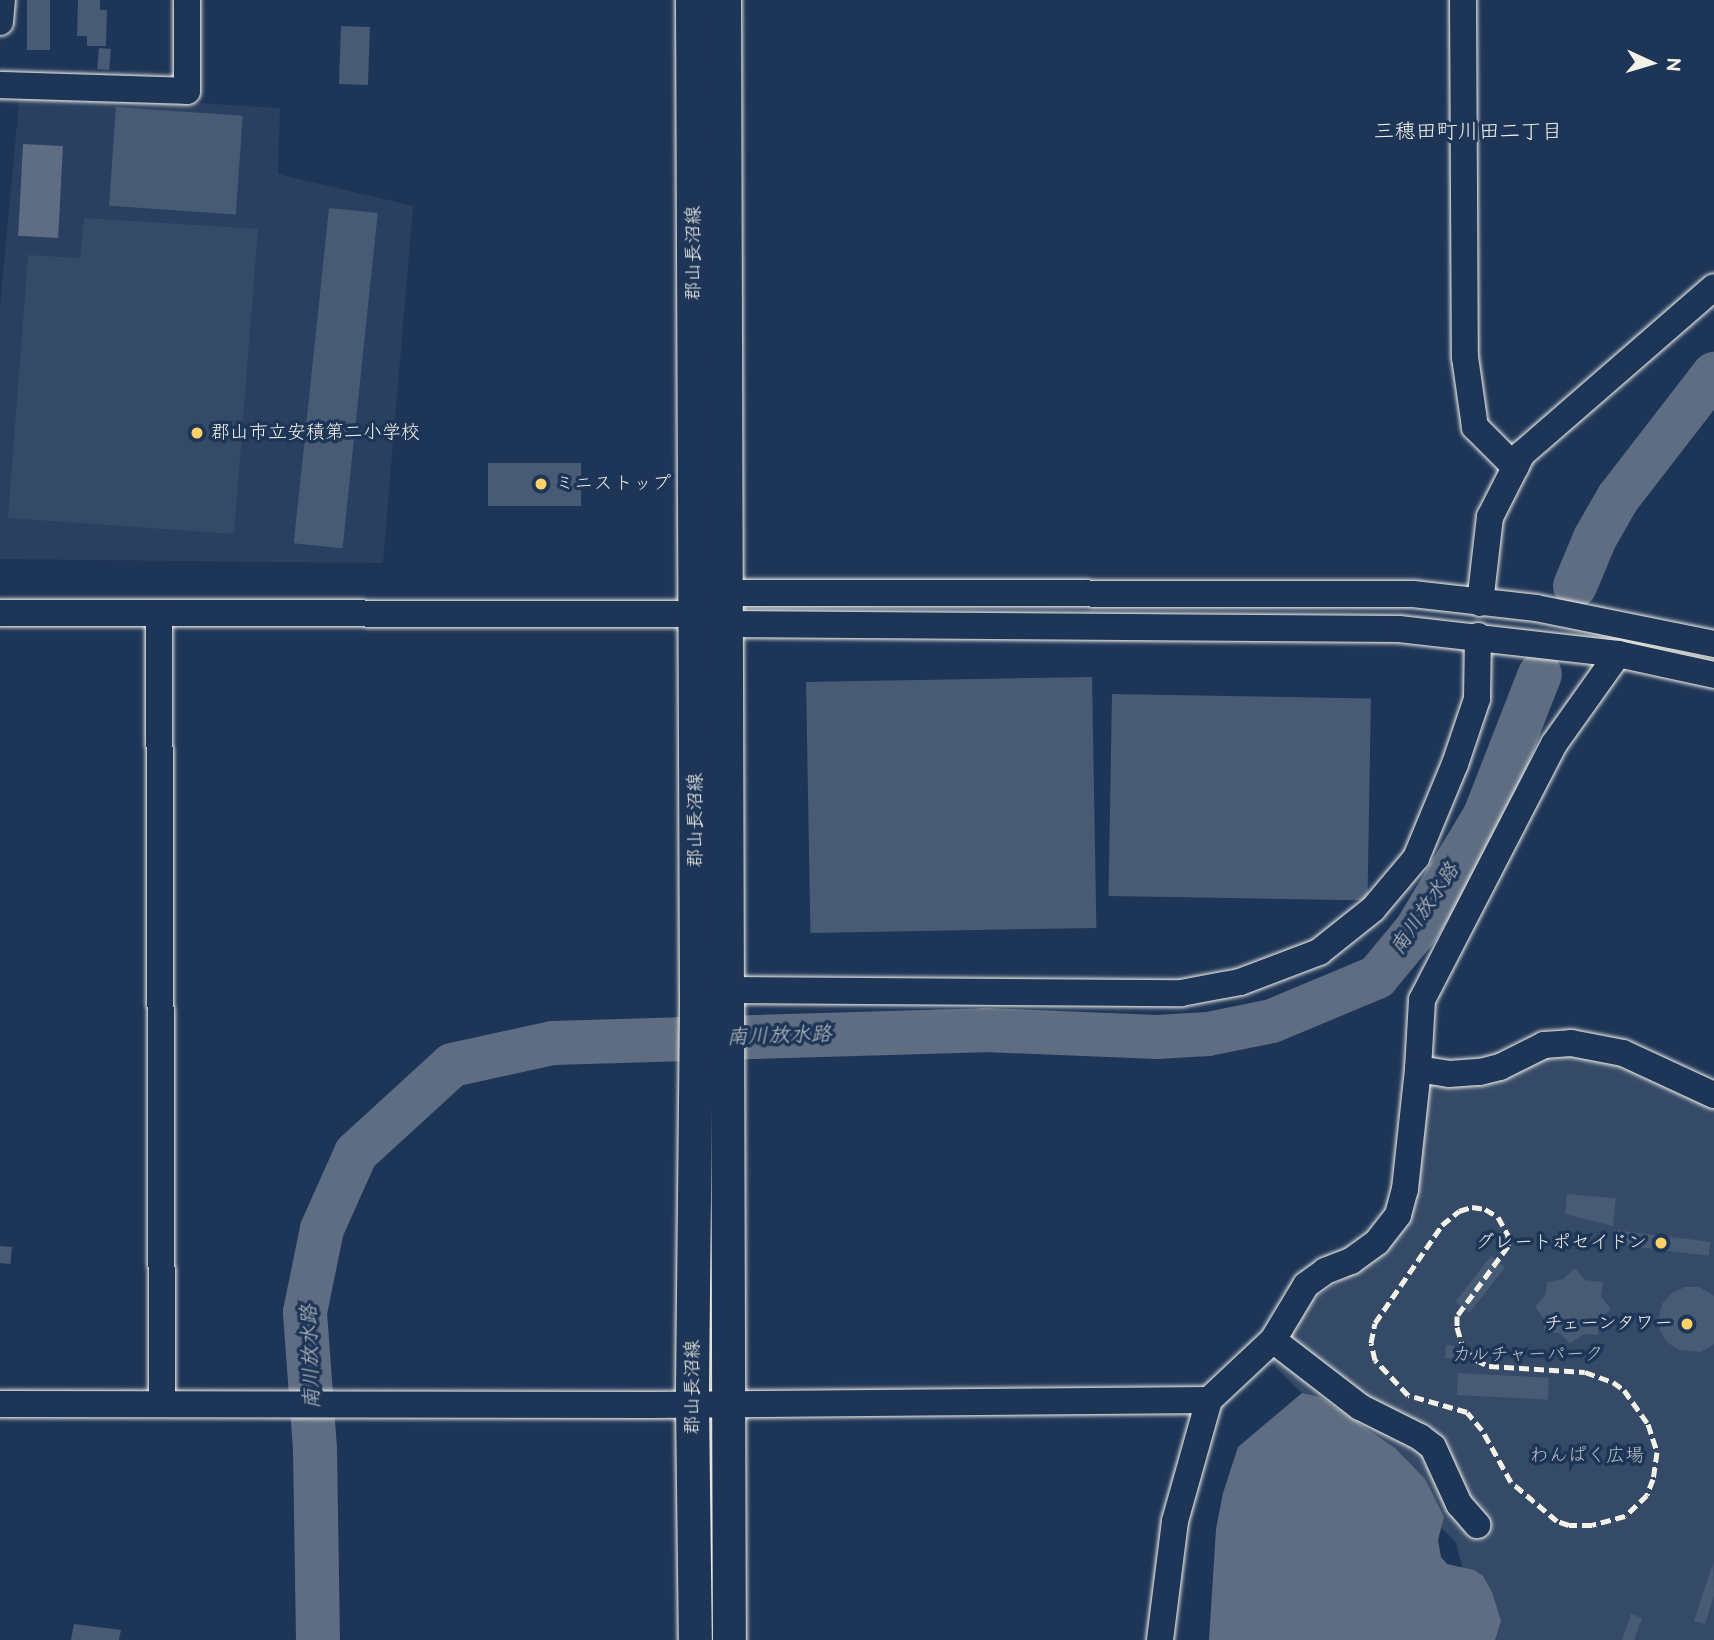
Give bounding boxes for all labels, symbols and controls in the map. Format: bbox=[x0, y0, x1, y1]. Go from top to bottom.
north arrow bbox=[1616, 28, 1686, 98]
text: N bbox=[1660, 57, 1684, 72]
district label: 三穂田町川田二丁目 bbox=[1374, 119, 1562, 145]
street label: 郡山長沼線 bbox=[683, 206, 705, 300]
place label: 郡山市立安積第二小学校 bbox=[211, 422, 420, 444]
marker: 郡山市立安積第二小学校 bbox=[189, 425, 205, 441]
place label: ミニストップ bbox=[555, 473, 669, 495]
marker: ミニストップ bbox=[533, 476, 549, 492]
street label: 郡山長沼線 bbox=[685, 773, 707, 867]
water label: 南川放水路 bbox=[1385, 858, 1465, 960]
water label: 南川放水路 bbox=[726, 1022, 832, 1050]
place label: グレートポセイドン bbox=[1475, 1232, 1647, 1254]
marker: グレートポセイドン bbox=[1653, 1235, 1669, 1251]
water label: 南川放水路 bbox=[297, 1304, 325, 1410]
place label: チェーンタワー bbox=[1540, 1313, 1673, 1335]
marker: チェーンタワー bbox=[1679, 1316, 1695, 1332]
street label: 郡山長沼線 bbox=[682, 1340, 704, 1434]
park label: カルチャーパーク bbox=[1452, 1344, 1604, 1366]
park label: わんぱく広場 bbox=[1530, 1445, 1644, 1467]

